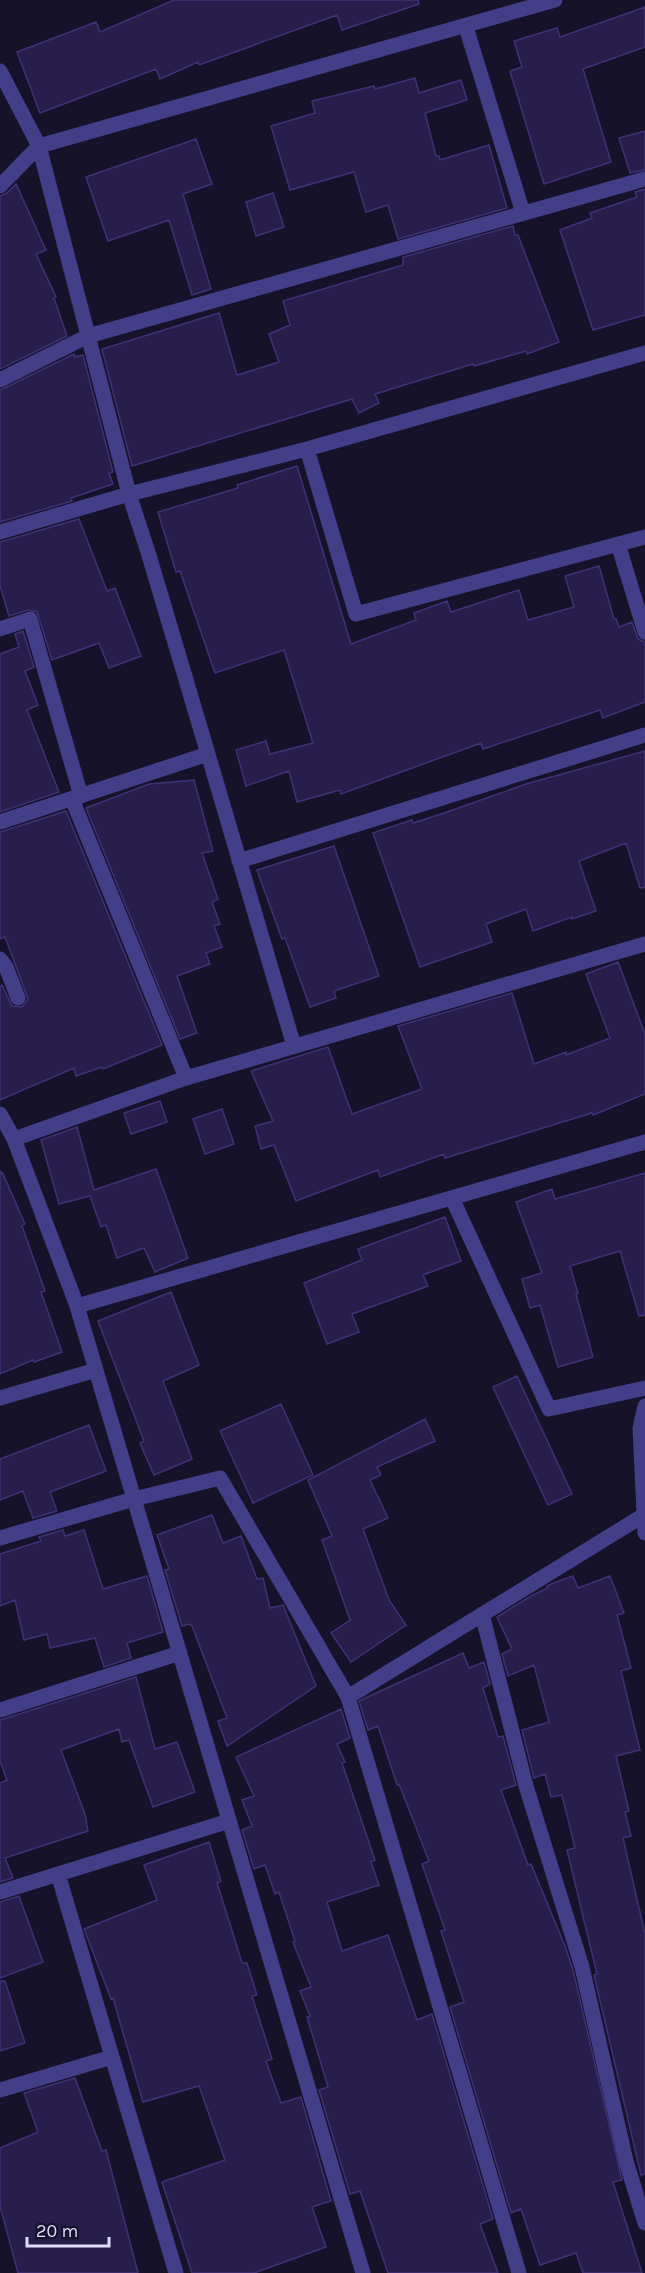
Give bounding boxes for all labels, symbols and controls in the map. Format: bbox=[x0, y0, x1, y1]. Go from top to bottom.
scale bar bbox=[27, 2210, 110, 2248]
text: 20 m bbox=[36, 2220, 78, 2242]

